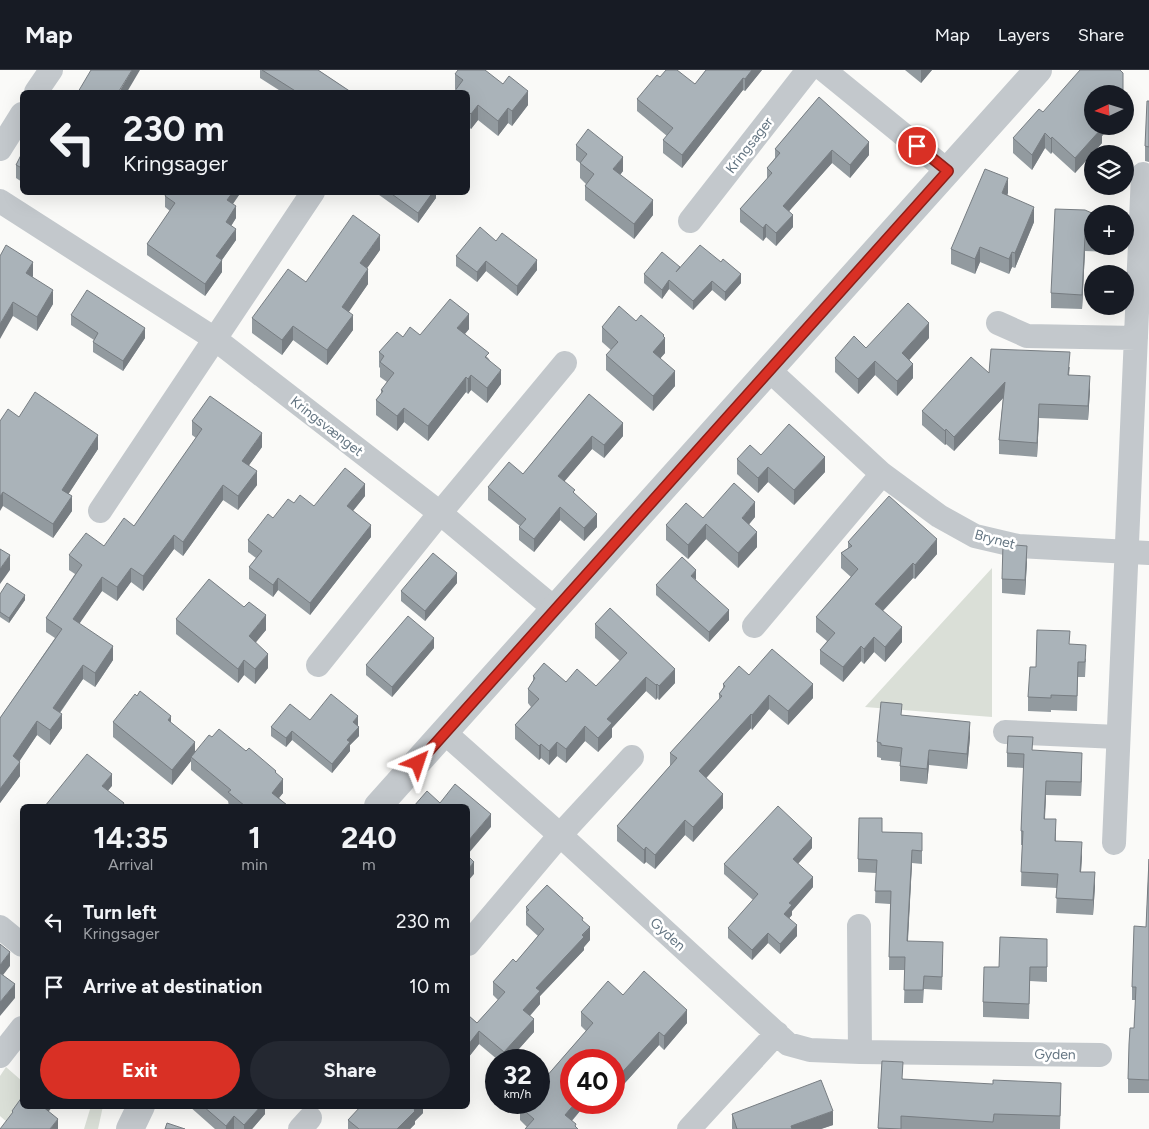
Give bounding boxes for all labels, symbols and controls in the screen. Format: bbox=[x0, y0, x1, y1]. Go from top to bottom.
text: Map bbox=[25, 20, 73, 49]
text: Map bbox=[935, 24, 970, 46]
text: Layers bbox=[998, 24, 1050, 46]
text: Share bbox=[1078, 24, 1124, 46]
north arrow bbox=[1084, 85, 1134, 135]
map controls bbox=[1084, 85, 1134, 315]
text: 230 m bbox=[123, 108, 224, 150]
icon: left bbox=[40, 110, 105, 175]
street label: Kringsager bbox=[722, 114, 777, 177]
pin bbox=[896, 125, 938, 167]
icon: arrive bbox=[903, 132, 931, 160]
button: layers bbox=[1084, 145, 1134, 195]
text: Kringsager bbox=[123, 150, 228, 177]
button: + bbox=[1084, 205, 1134, 255]
button: − bbox=[1084, 265, 1134, 315]
street label: Kringsvænget bbox=[287, 393, 366, 460]
street label: Brynet bbox=[973, 526, 1017, 553]
position arrow bbox=[391, 736, 443, 788]
text: 14:35 bbox=[93, 819, 168, 856]
text: 1 bbox=[248, 819, 261, 856]
text: 240 bbox=[341, 819, 397, 856]
text: Arrival bbox=[108, 855, 153, 874]
text: min bbox=[241, 855, 268, 874]
text: m bbox=[362, 855, 376, 874]
text: Turn left bbox=[83, 901, 157, 924]
icon: left bbox=[40, 908, 68, 936]
text: 230 m bbox=[396, 910, 450, 933]
street label: Gyden bbox=[647, 914, 689, 955]
text: Kringsager bbox=[83, 924, 159, 943]
icon: arrive bbox=[40, 973, 68, 1001]
text: Arrive at destination bbox=[83, 975, 262, 998]
text: 10 m bbox=[409, 975, 450, 998]
button: Exit bbox=[40, 1041, 240, 1099]
button: Share bbox=[250, 1041, 450, 1099]
street label: Gyden bbox=[1034, 1046, 1076, 1063]
speed limit sign: 40 bbox=[560, 1049, 625, 1114]
text: 32 bbox=[503, 1060, 532, 1090]
text: km/h bbox=[504, 1087, 531, 1101]

